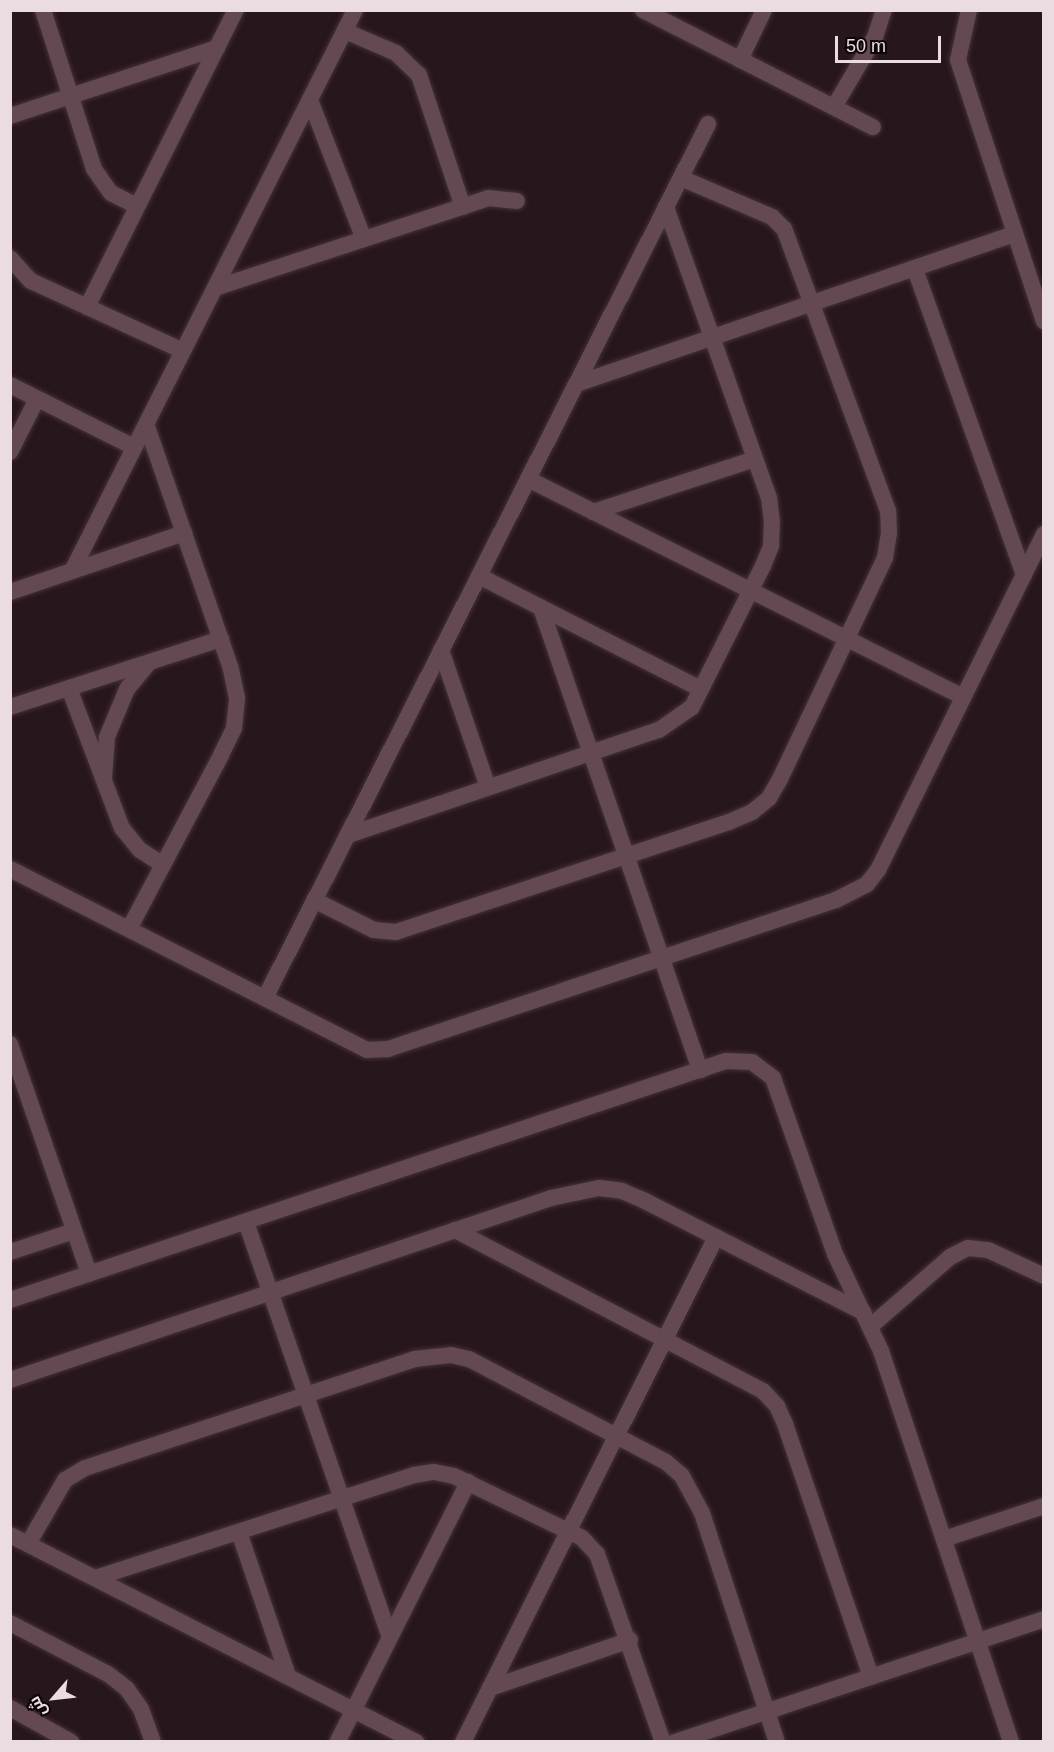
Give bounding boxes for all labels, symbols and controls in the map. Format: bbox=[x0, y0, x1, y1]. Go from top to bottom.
scale bar bbox=[838, 24, 944, 62]
text: 50 m bbox=[846, 36, 886, 56]
north arrow bbox=[24, 1668, 84, 1728]
text: ش bbox=[25, 1694, 50, 1720]

